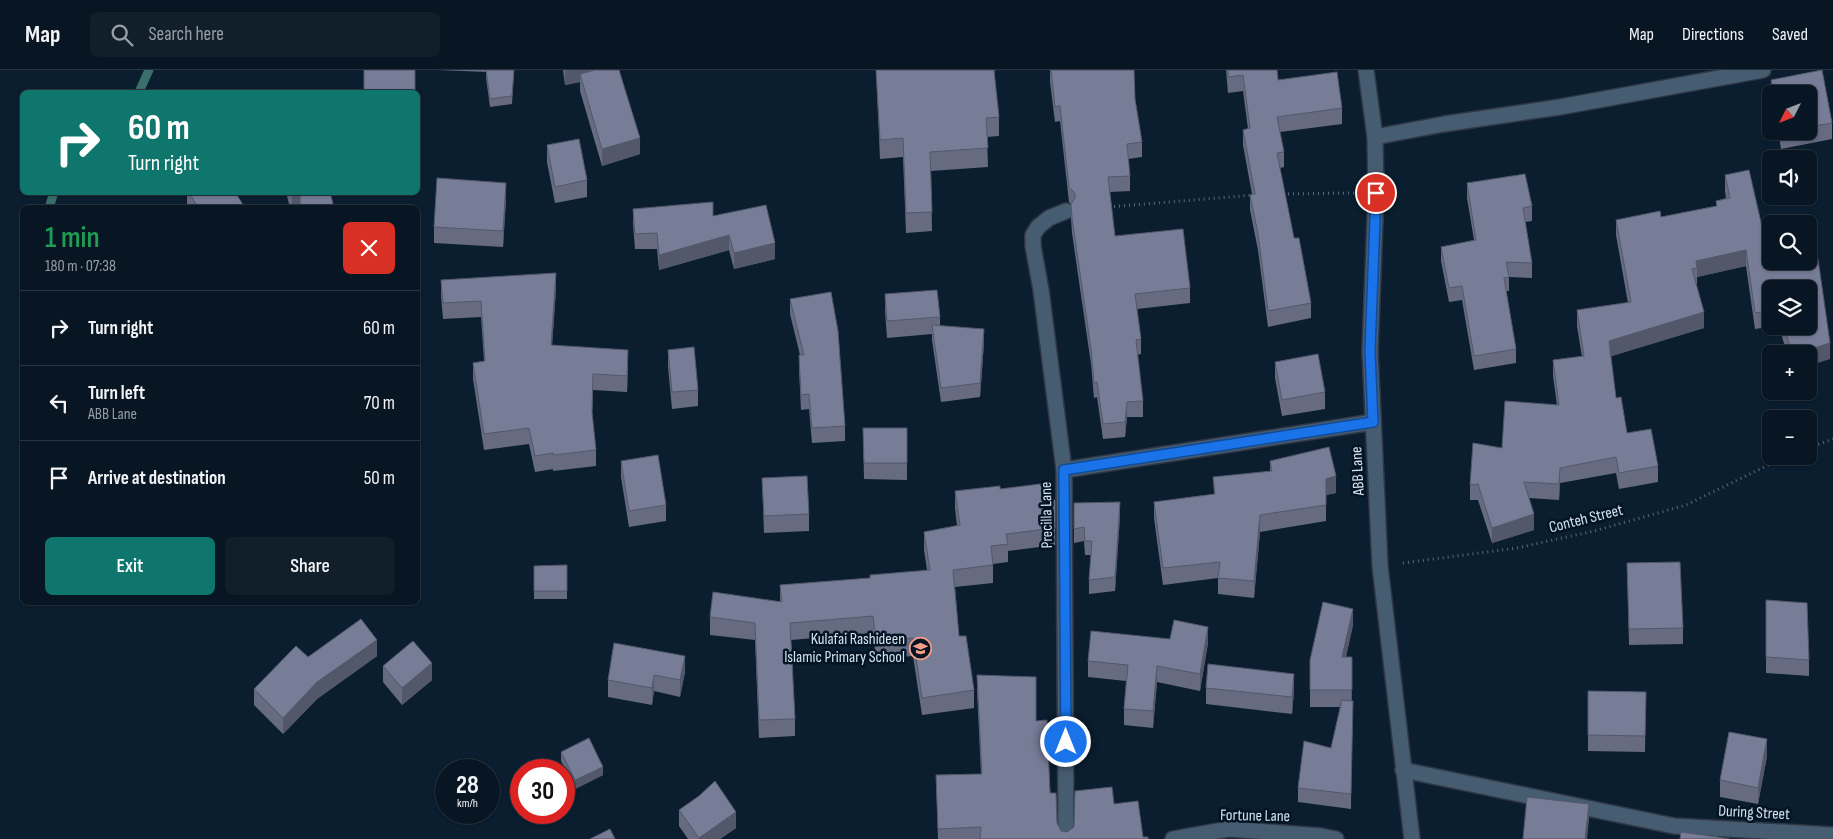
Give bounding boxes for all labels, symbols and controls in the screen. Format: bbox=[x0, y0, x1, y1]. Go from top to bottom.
search box bbox=[90, 12, 440, 57]
text: Map bbox=[25, 20, 60, 49]
icon: search bbox=[108, 21, 136, 49]
text: Search here bbox=[148, 23, 224, 46]
text: Map bbox=[1629, 24, 1654, 45]
text: Directions bbox=[1682, 24, 1744, 45]
text: Saved bbox=[1772, 24, 1808, 45]
north arrow bbox=[1762, 85, 1818, 140]
map controls bbox=[1762, 85, 1817, 465]
text: 60 m bbox=[128, 107, 190, 150]
icon: right bbox=[45, 110, 110, 175]
text: Turn right bbox=[128, 150, 199, 177]
button: sound bbox=[1762, 150, 1817, 205]
pin bbox=[1355, 172, 1397, 214]
icon: arrive bbox=[1362, 179, 1390, 207]
button: search bbox=[1762, 215, 1817, 270]
text: 1 min bbox=[45, 220, 100, 256]
button: close bbox=[343, 222, 395, 274]
text: 180 m · 07:38 bbox=[45, 257, 116, 276]
button: layers bbox=[1762, 280, 1817, 335]
icon: right bbox=[45, 314, 73, 342]
text: Turn right bbox=[88, 317, 153, 340]
text: 60 m bbox=[363, 317, 395, 340]
button: + bbox=[1762, 345, 1817, 400]
text: Turn left bbox=[88, 382, 145, 405]
icon: left bbox=[45, 389, 73, 417]
text: 70 m bbox=[364, 392, 395, 415]
text: ABB Lane bbox=[88, 405, 137, 424]
button: − bbox=[1762, 410, 1817, 465]
street label: ABB Lane bbox=[1347, 446, 1369, 497]
icon: arrive bbox=[45, 464, 73, 492]
text: Arrive at destination bbox=[88, 467, 226, 490]
text: 50 m bbox=[364, 467, 395, 490]
street label: Precilla Lane bbox=[1037, 481, 1057, 549]
street label: Conteh Street bbox=[1547, 501, 1625, 537]
button: Exit bbox=[45, 537, 215, 595]
button: Share bbox=[225, 537, 395, 595]
place label: Kulafai Rashideen Islamic Primary School bbox=[784, 630, 905, 667]
school or university icon: Kulafai Rashideen Islamic Primary School bbox=[909, 636, 933, 660]
position arrow bbox=[1039, 715, 1091, 767]
speed limit sign: 30 bbox=[510, 759, 575, 824]
text: 28 bbox=[456, 770, 479, 801]
text: km/h bbox=[457, 796, 478, 811]
street label: During Street bbox=[1718, 802, 1790, 824]
street label: Fortune Lane bbox=[1220, 806, 1290, 826]

